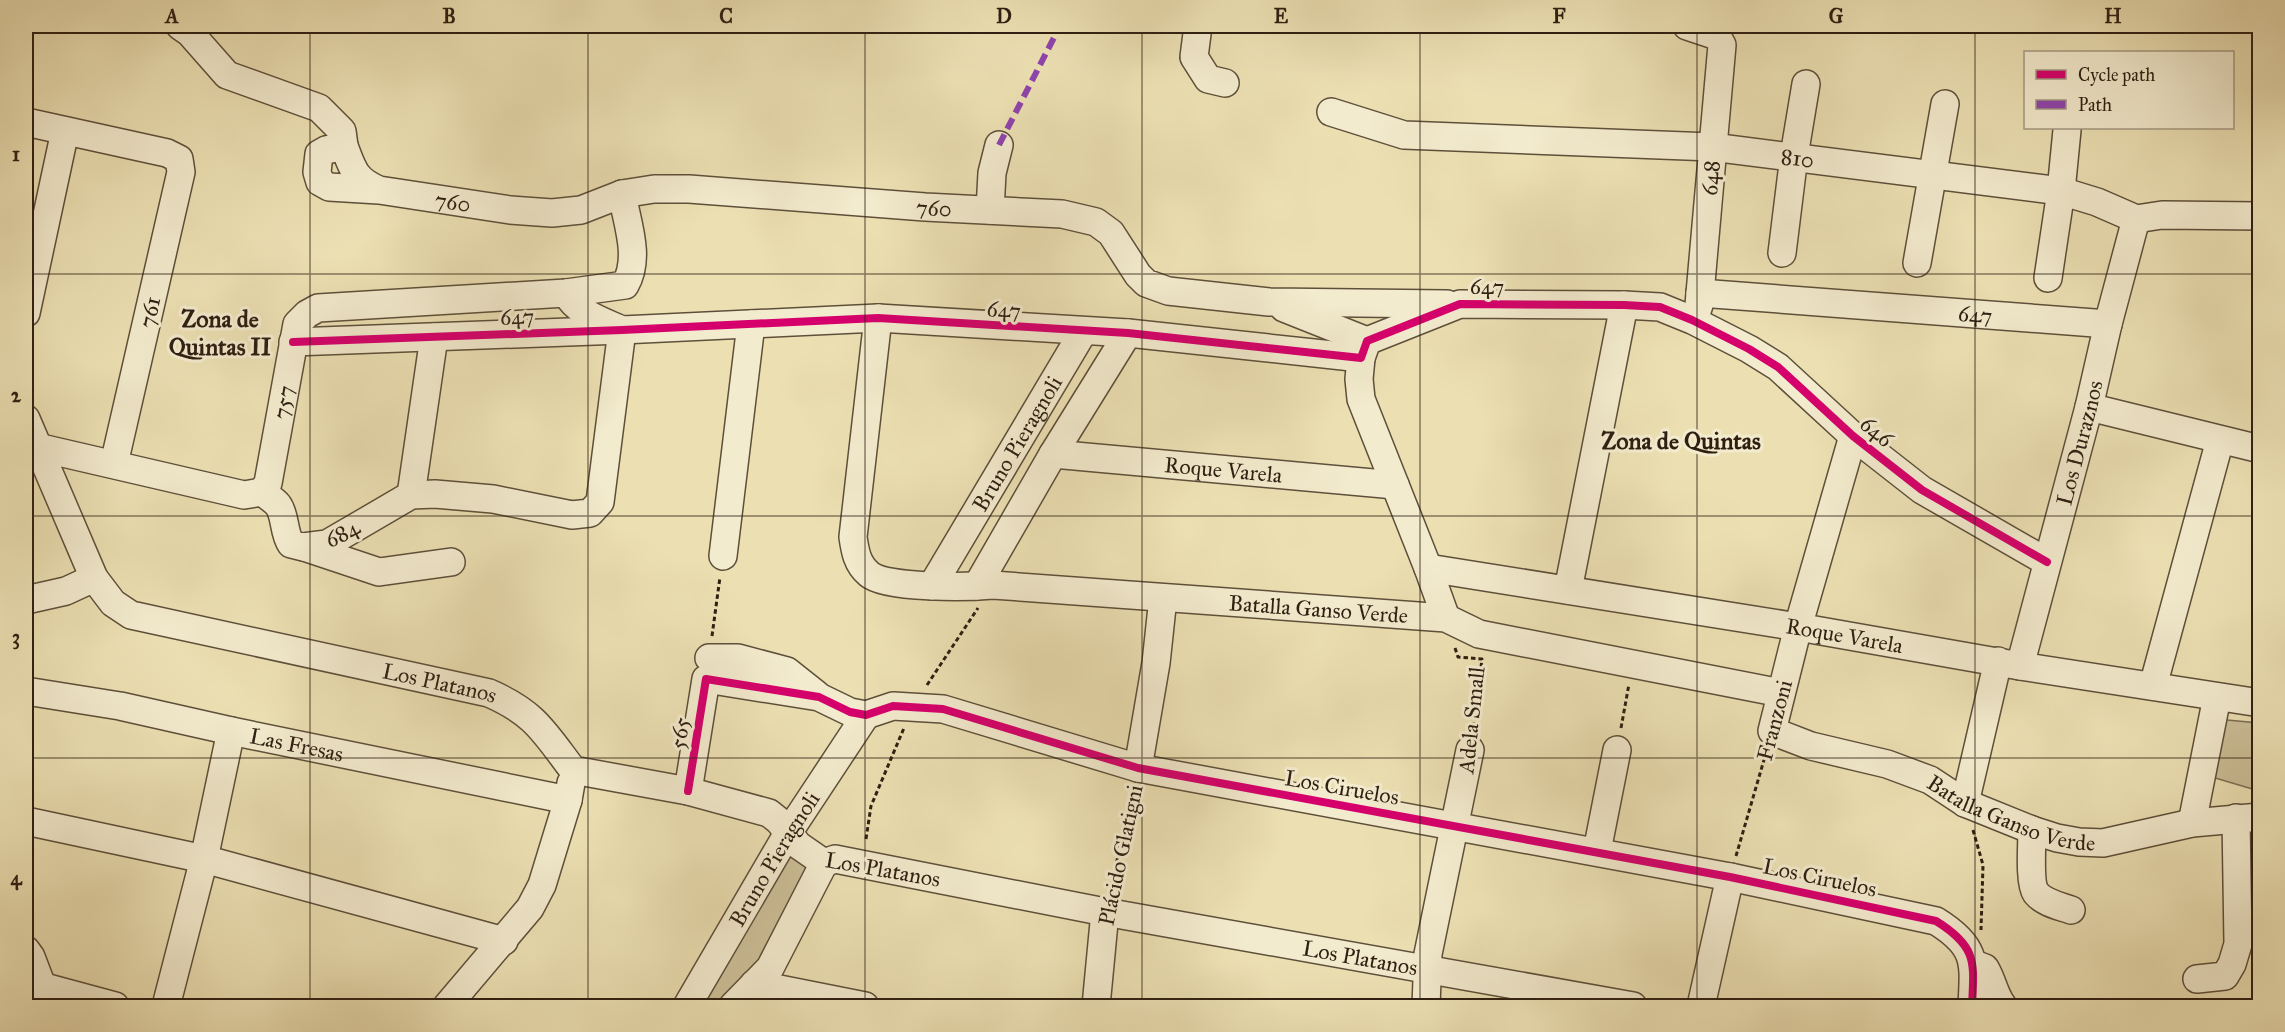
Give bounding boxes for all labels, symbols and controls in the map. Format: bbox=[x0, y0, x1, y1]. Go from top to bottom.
text: A bbox=[163, 4, 179, 28]
text: B bbox=[442, 4, 456, 28]
text: C bbox=[719, 4, 733, 28]
text: D bbox=[996, 4, 1012, 28]
text: E bbox=[1274, 4, 1289, 28]
text: F bbox=[1552, 4, 1566, 28]
text: G bbox=[1829, 4, 1844, 28]
text: H bbox=[2104, 4, 2122, 28]
legend bbox=[2024, 51, 2234, 129]
text: Cycle path bbox=[2078, 64, 2155, 86]
text: Path bbox=[2078, 94, 2112, 116]
text: 1 bbox=[12, 142, 20, 166]
street label: 810 bbox=[1779, 143, 1816, 174]
street label: 648 bbox=[1696, 159, 1725, 197]
street label: 760 bbox=[433, 186, 473, 218]
street label: 760 bbox=[915, 193, 952, 222]
street label: 647 bbox=[1470, 273, 1504, 300]
street label: 761 bbox=[133, 294, 166, 331]
street label: 647 bbox=[986, 295, 1022, 324]
street label: 647 bbox=[1957, 300, 1993, 329]
street label: 647 bbox=[499, 302, 535, 331]
district label: Zona de Quintas II bbox=[169, 304, 271, 362]
street label: Bruno Pieragnoli bbox=[967, 371, 1068, 516]
street label: Los Duraznos bbox=[2050, 378, 2109, 508]
text: 2 bbox=[11, 383, 22, 407]
street label: 757 bbox=[267, 383, 300, 421]
street label: 646 bbox=[1855, 410, 1899, 453]
district label: Zona de Quintas bbox=[1601, 426, 1761, 456]
street label: Roque Varela bbox=[1163, 451, 1284, 489]
street label: 684 bbox=[320, 513, 365, 553]
street label: Batalla Ganso Verde bbox=[1228, 589, 1409, 629]
street label: Roque Varela bbox=[1784, 612, 1906, 659]
text: 3 bbox=[12, 625, 20, 650]
street label: Los Platanos bbox=[380, 657, 502, 709]
street label: Adela Small bbox=[1452, 665, 1491, 776]
street label: Franzoni bbox=[1751, 677, 1798, 764]
street label: 565 bbox=[664, 715, 695, 751]
street label: Las Fresas bbox=[247, 722, 346, 768]
street label: Los Ciruelos bbox=[1283, 764, 1401, 811]
street label: Batalla Ganso Verde bbox=[1922, 769, 2096, 857]
street label: Plácido Glatigni bbox=[1092, 782, 1149, 928]
street label: Bruno Pieragnoli bbox=[723, 786, 826, 932]
street label: Los Platanos bbox=[823, 846, 943, 893]
street label: Los Ciruelos bbox=[1760, 852, 1879, 903]
text: 4 bbox=[10, 866, 22, 891]
street label: Los Platanos bbox=[1300, 934, 1420, 981]

